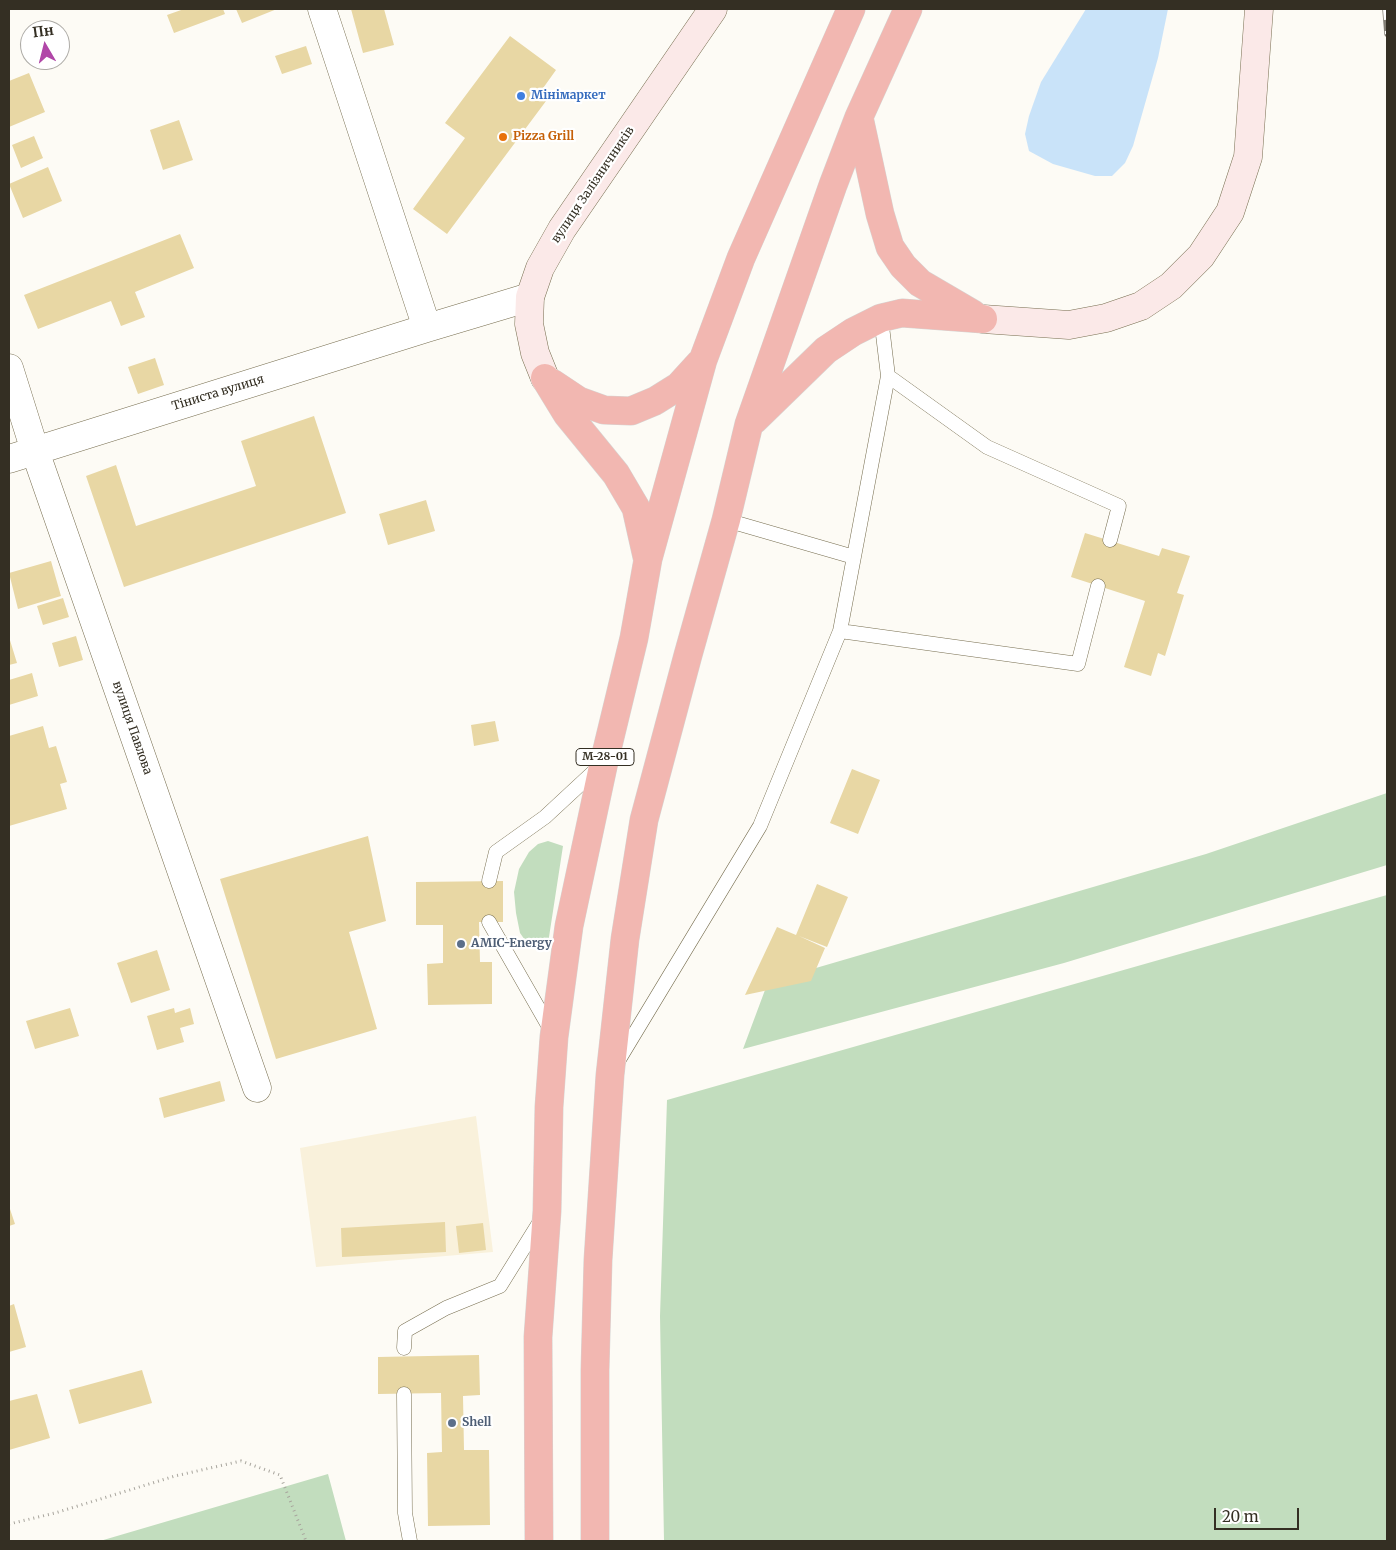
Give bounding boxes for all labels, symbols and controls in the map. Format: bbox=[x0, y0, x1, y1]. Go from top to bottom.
north arrow bbox=[20, 20, 70, 70]
text: Пн bbox=[31, 21, 55, 42]
place label: Мінімаркет bbox=[531, 89, 606, 103]
marker: Мінімаркет bbox=[515, 90, 527, 102]
street label: вулиця Залізничників bbox=[549, 124, 637, 246]
place label: Pizza Grill bbox=[513, 130, 574, 144]
marker: Pizza Grill bbox=[497, 131, 509, 143]
street label: Тіниста вулиця bbox=[170, 372, 266, 414]
street label: вулиця Павлова bbox=[109, 679, 155, 777]
road number: М-28-01 bbox=[576, 749, 634, 766]
place label: AMIC-Energy bbox=[471, 937, 552, 951]
marker: AMIC-Energy bbox=[455, 938, 467, 950]
place label: Shell bbox=[462, 1416, 491, 1430]
marker: Shell bbox=[446, 1417, 458, 1429]
scale bar bbox=[1216, 1498, 1301, 1530]
text: 20 m bbox=[1222, 1507, 1259, 1526]

